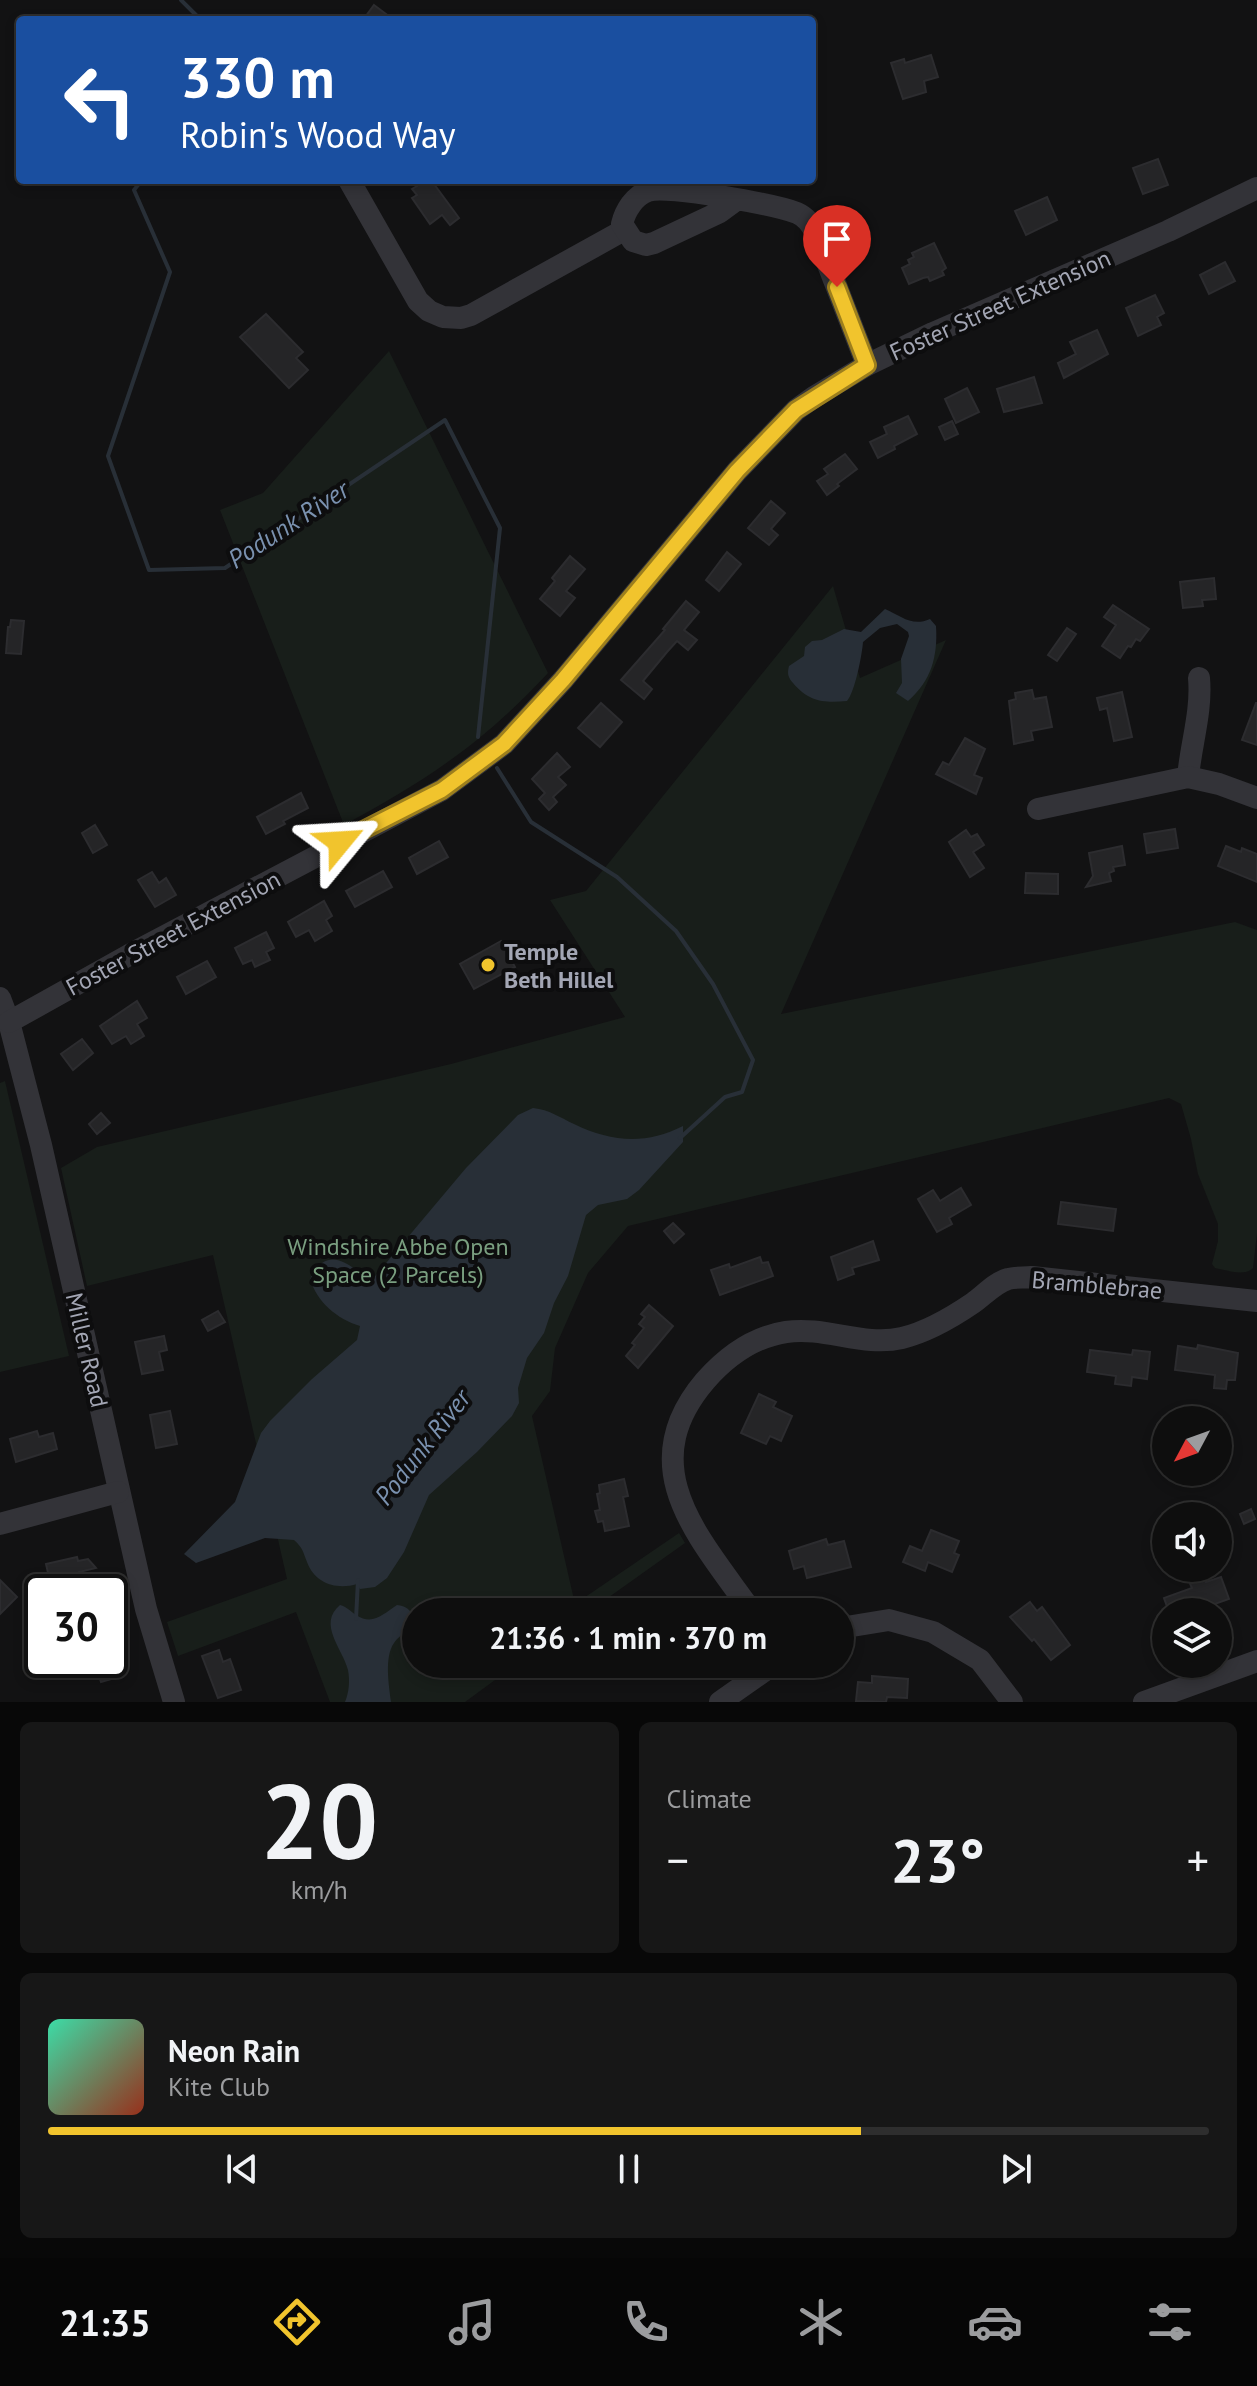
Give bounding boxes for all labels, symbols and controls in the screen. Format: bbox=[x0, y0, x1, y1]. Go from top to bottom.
text: 330 m bbox=[180, 41, 335, 113]
icon: left bbox=[48, 48, 152, 152]
text: Robin's Wood Way bbox=[180, 111, 456, 158]
pin bbox=[803, 205, 871, 287]
icon: arrive bbox=[815, 217, 859, 261]
street label: Foster Street Extension bbox=[885, 242, 1115, 368]
water label: Podunk River bbox=[221, 472, 356, 575]
position arrow bbox=[298, 800, 382, 884]
street label: Foster Street Extension bbox=[60, 863, 286, 1003]
place label: Temple Beth Hillel bbox=[504, 936, 614, 995]
marker: Temple Beth Hillel bbox=[479, 956, 497, 974]
park label: Windshire Abbe Open Space (2 Parcels) bbox=[287, 1231, 509, 1290]
street label: Bramblebrae bbox=[1030, 1264, 1164, 1306]
street label: Miller Road bbox=[59, 1290, 115, 1410]
water label: Podunk River bbox=[367, 1381, 478, 1511]
north arrow bbox=[1152, 1406, 1232, 1486]
map controls bbox=[1152, 1406, 1232, 1678]
button: sound bbox=[1152, 1502, 1232, 1582]
speed limit sign: 30 bbox=[24, 1574, 128, 1678]
button: layers bbox=[1152, 1598, 1232, 1678]
text: 21:36 · 1 min · 370 m bbox=[489, 1618, 767, 1657]
text: 20 bbox=[260, 1753, 378, 1888]
text: Climate bbox=[667, 1782, 752, 1815]
text: 23° bbox=[891, 1821, 985, 1899]
text: − bbox=[667, 1831, 689, 1888]
text: + bbox=[1187, 1831, 1209, 1888]
text: km/h bbox=[291, 1873, 348, 1906]
text: Neon Rain bbox=[168, 2031, 300, 2070]
text: Kite Club bbox=[168, 2070, 270, 2103]
icon: previous bbox=[220, 2147, 264, 2191]
icon: pause bbox=[607, 2147, 651, 2191]
icon: next bbox=[994, 2147, 1038, 2191]
icon: directions bbox=[269, 2294, 325, 2350]
icon: music bbox=[444, 2294, 500, 2350]
icon: phone bbox=[618, 2294, 674, 2350]
icon: climate bbox=[793, 2294, 849, 2350]
icon: car bbox=[967, 2294, 1023, 2350]
icon: filters bbox=[1142, 2294, 1198, 2350]
text: 21:35 bbox=[59, 2299, 151, 2346]

